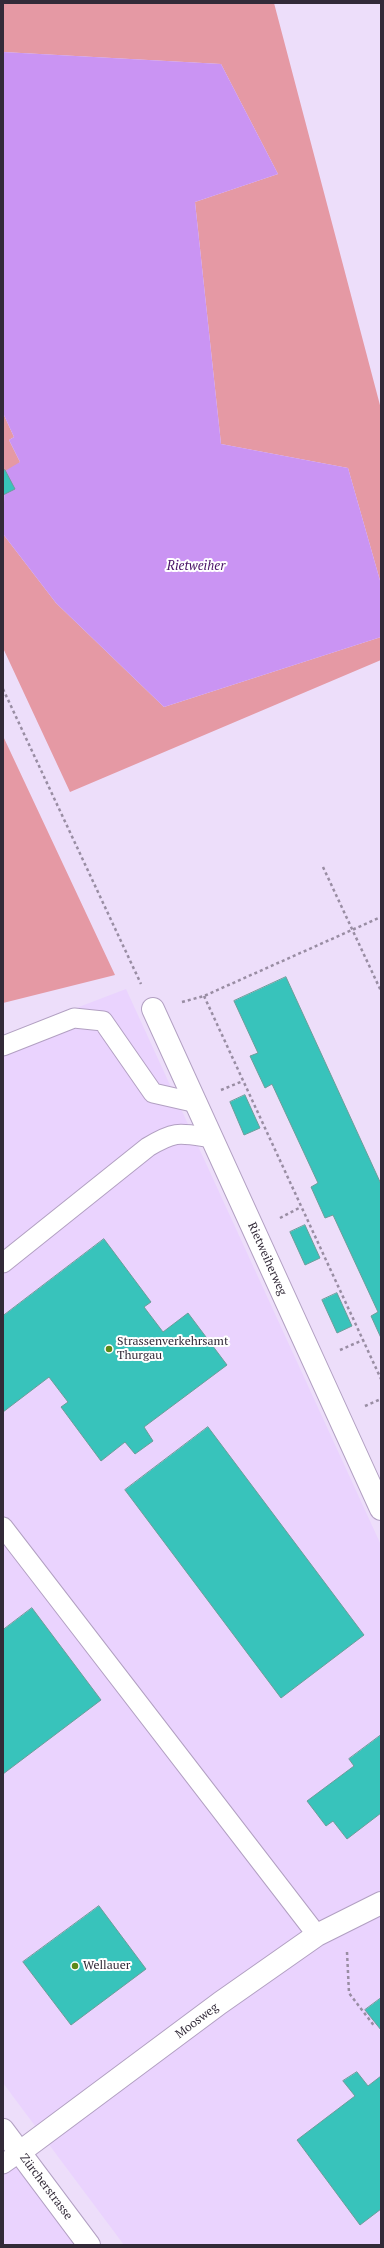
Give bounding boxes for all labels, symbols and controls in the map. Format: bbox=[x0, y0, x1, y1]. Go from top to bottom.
water label: Rietweiher bbox=[167, 558, 225, 574]
street label: Rietweiherweg bbox=[244, 1220, 290, 1298]
place label: Strassenverkehrsamt Thurgau bbox=[117, 1335, 228, 1363]
marker: Strassenverkehrsamt Thurgau bbox=[104, 1344, 114, 1354]
place label: Wellauer bbox=[83, 1959, 130, 1973]
marker: Wellauer bbox=[70, 1961, 80, 1971]
street label: Moosweg bbox=[173, 2000, 221, 2042]
street label: Zürcherstrasse bbox=[17, 2151, 75, 2223]

